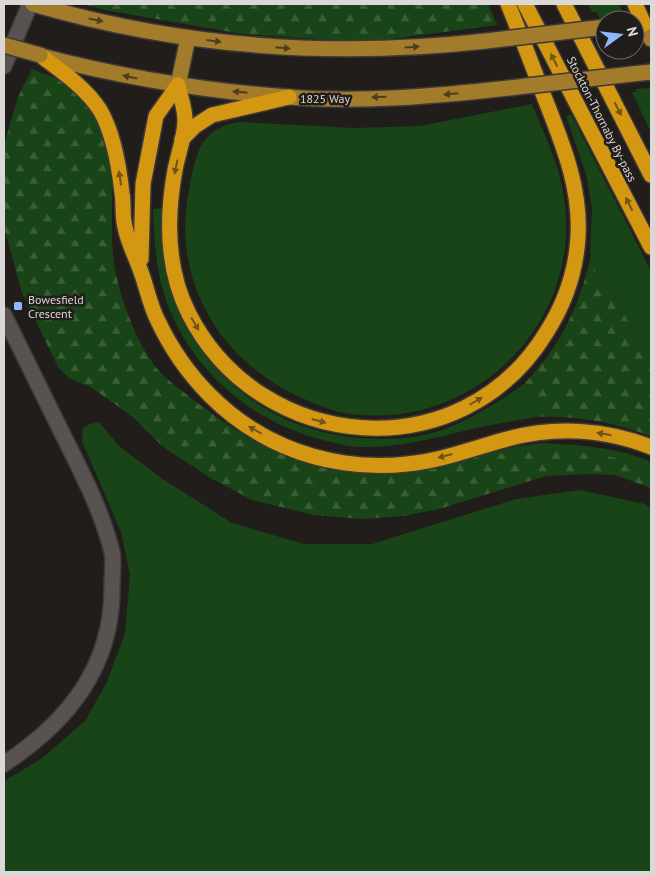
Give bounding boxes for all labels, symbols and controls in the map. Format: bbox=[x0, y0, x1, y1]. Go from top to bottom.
north arrow bbox=[595, 10, 645, 60]
one-way arrow bbox=[88, 17, 104, 25]
text: N bbox=[623, 25, 642, 38]
one-way arrow bbox=[206, 37, 222, 45]
one-way arrow bbox=[404, 43, 420, 51]
one-way arrow bbox=[275, 44, 291, 52]
one-way arrow bbox=[550, 52, 558, 67]
street label: Stockton-Thornaby By-pass bbox=[564, 54, 640, 184]
one-way arrow bbox=[121, 72, 137, 80]
one-way arrow bbox=[232, 88, 248, 96]
one-way arrow bbox=[443, 90, 459, 98]
street label: 1825 Way bbox=[300, 91, 350, 106]
one-way arrow bbox=[371, 93, 387, 101]
one-way arrow bbox=[614, 102, 622, 117]
one-way arrow bbox=[172, 159, 180, 174]
one-way arrow bbox=[116, 170, 124, 186]
one-way arrow bbox=[625, 197, 633, 211]
place label: Bowesfield Crescent bbox=[28, 292, 84, 321]
marker: Bowesfield Crescent bbox=[12, 300, 24, 312]
one-way arrow bbox=[190, 317, 199, 331]
one-way arrow bbox=[469, 397, 482, 406]
one-way arrow bbox=[312, 418, 327, 426]
one-way arrow bbox=[248, 426, 262, 435]
one-way arrow bbox=[597, 430, 612, 438]
one-way arrow bbox=[438, 453, 453, 461]

